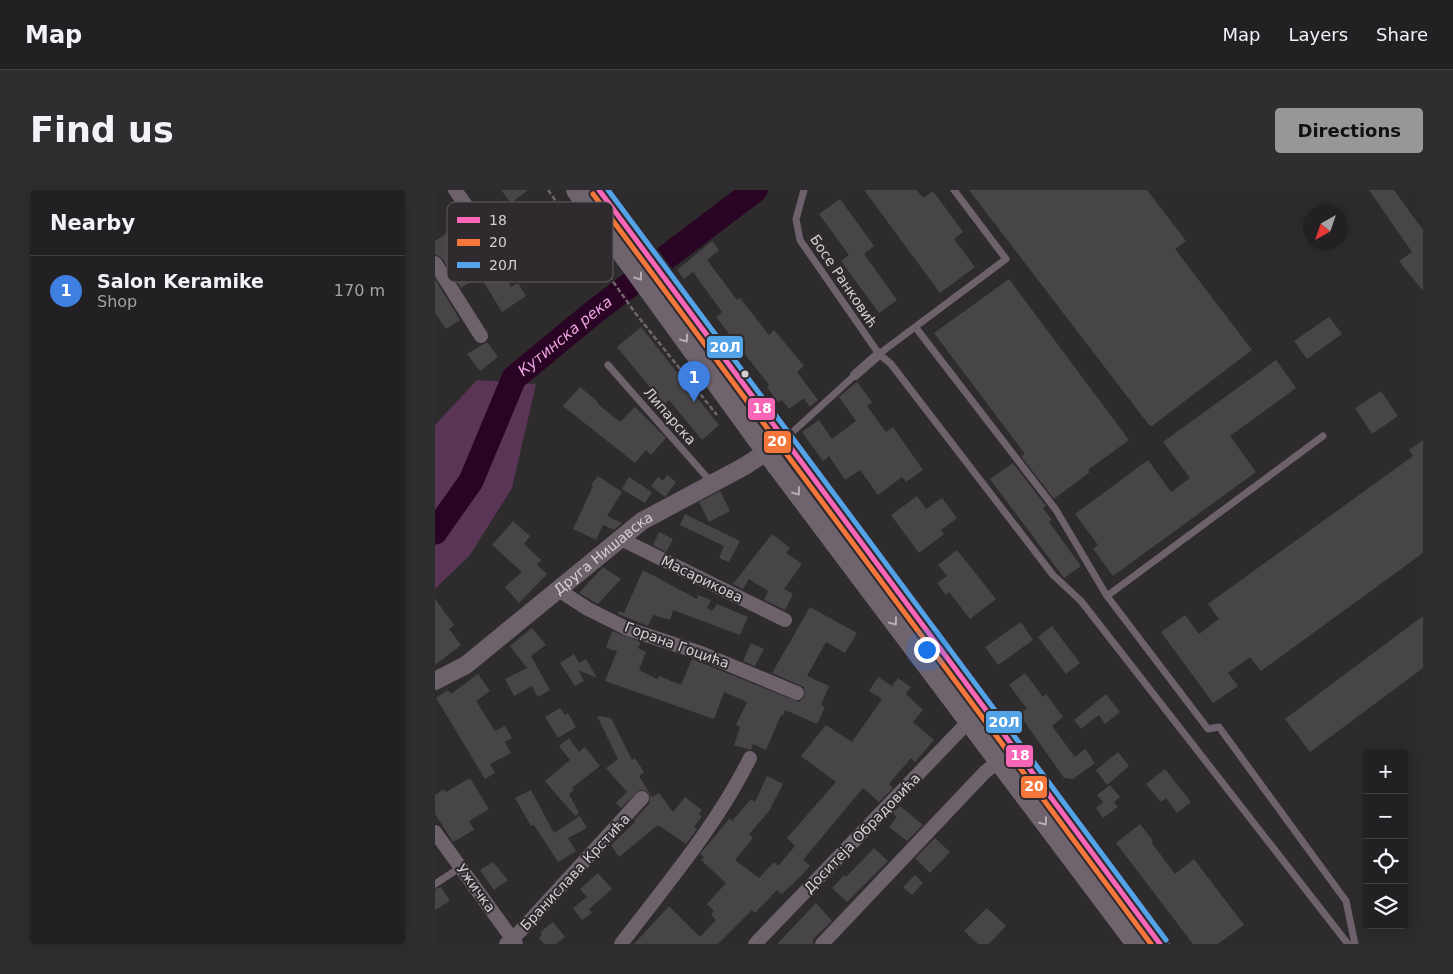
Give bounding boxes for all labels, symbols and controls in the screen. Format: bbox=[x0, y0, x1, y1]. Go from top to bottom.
text: Map bbox=[25, 21, 82, 49]
text: Map bbox=[1222, 24, 1260, 45]
text: Layers bbox=[1288, 24, 1348, 45]
text: Share bbox=[1376, 24, 1428, 45]
button: Directions bbox=[1275, 108, 1423, 153]
text: Find us bbox=[30, 110, 174, 150]
legend bbox=[447, 202, 613, 282]
north arrow bbox=[1303, 205, 1348, 250]
text: Nearby bbox=[50, 211, 135, 235]
text: 18 bbox=[489, 212, 507, 228]
street label: Босе Ранковић bbox=[807, 232, 881, 330]
text: 20 bbox=[489, 234, 507, 250]
text: 20Л bbox=[489, 257, 517, 273]
text: Salon Keramike bbox=[97, 270, 264, 292]
one-way arrow bbox=[633, 271, 642, 281]
text: 1 bbox=[60, 281, 72, 300]
text: 170 m bbox=[334, 281, 385, 300]
text: Shop bbox=[97, 292, 137, 311]
water label: Кутинска река bbox=[514, 293, 616, 380]
one-way arrow bbox=[679, 333, 687, 342]
line badge: 20Л bbox=[706, 335, 744, 359]
text: 20Л bbox=[709, 339, 741, 355]
pin: 1 bbox=[678, 361, 710, 402]
unlabelled marker bbox=[740, 369, 750, 379]
street label: Липарска bbox=[641, 384, 699, 448]
line badge: 18 bbox=[747, 397, 776, 421]
text: 18 bbox=[752, 400, 772, 416]
line badge: 20 bbox=[763, 430, 792, 454]
text: 20 bbox=[767, 433, 787, 449]
one-way arrow bbox=[791, 486, 799, 495]
street label: Друга Нишавска bbox=[551, 509, 655, 598]
street label: Масарикова bbox=[659, 552, 745, 606]
one-way arrow bbox=[888, 616, 897, 626]
street label: Горана Гоцића bbox=[622, 619, 732, 671]
your location bbox=[914, 637, 940, 663]
line badge: 20Л bbox=[985, 710, 1023, 734]
text: 20Л bbox=[988, 714, 1020, 730]
line badge: 18 bbox=[1005, 744, 1034, 768]
text: 18 bbox=[1010, 747, 1030, 763]
map controls bbox=[1363, 749, 1408, 929]
button: + bbox=[1363, 749, 1408, 794]
street label: Доситеја Обрадовића bbox=[801, 770, 923, 896]
line badge: 20 bbox=[1020, 775, 1048, 799]
text: 20 bbox=[1024, 778, 1044, 794]
button: − bbox=[1363, 794, 1408, 839]
street label: Бранислава Крстића bbox=[517, 810, 633, 934]
one-way arrow bbox=[1038, 816, 1047, 826]
button: locate bbox=[1363, 839, 1408, 884]
street label: Ужичка bbox=[453, 861, 499, 915]
button: layers bbox=[1363, 884, 1408, 929]

